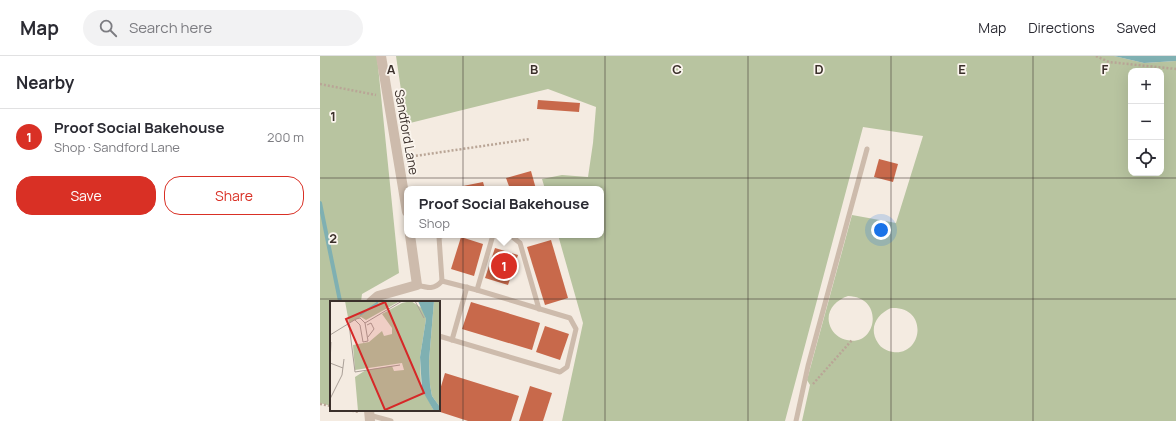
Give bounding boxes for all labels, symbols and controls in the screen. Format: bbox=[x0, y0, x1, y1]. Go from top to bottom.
search box bbox=[83, 10, 363, 46]
text: Map bbox=[20, 15, 59, 41]
icon: search bbox=[97, 17, 119, 39]
text: Search here bbox=[129, 17, 212, 38]
text: Map bbox=[978, 18, 1006, 37]
text: Directions bbox=[1028, 18, 1095, 37]
text: Saved bbox=[1117, 18, 1156, 37]
text: A bbox=[387, 60, 396, 78]
text: B bbox=[530, 60, 538, 78]
text: C bbox=[672, 60, 682, 78]
text: D bbox=[814, 60, 824, 78]
text: E bbox=[958, 60, 966, 78]
text: F bbox=[1102, 60, 1109, 78]
map controls bbox=[1128, 68, 1164, 176]
button: + bbox=[1128, 68, 1164, 104]
text: Nearby bbox=[16, 71, 74, 94]
street label: Sandford Lane bbox=[391, 88, 423, 177]
button: − bbox=[1128, 104, 1164, 140]
text: 1 bbox=[330, 107, 336, 125]
text: Proof Social Bakehouse bbox=[54, 117, 224, 138]
text: 1 bbox=[26, 128, 32, 146]
text: 200 m bbox=[267, 128, 304, 146]
text: Shop · Sandford Lane bbox=[54, 138, 180, 156]
button: locate bbox=[1128, 140, 1164, 176]
button: Save bbox=[16, 176, 156, 215]
button: Share bbox=[164, 176, 304, 215]
popup bbox=[404, 186, 604, 238]
text: Proof Social Bakehouse bbox=[419, 193, 589, 214]
text: Shop bbox=[419, 214, 450, 232]
your location bbox=[871, 220, 891, 240]
text: 2 bbox=[329, 229, 337, 247]
pin: 1 bbox=[491, 251, 517, 281]
inset map bbox=[330, 301, 440, 411]

